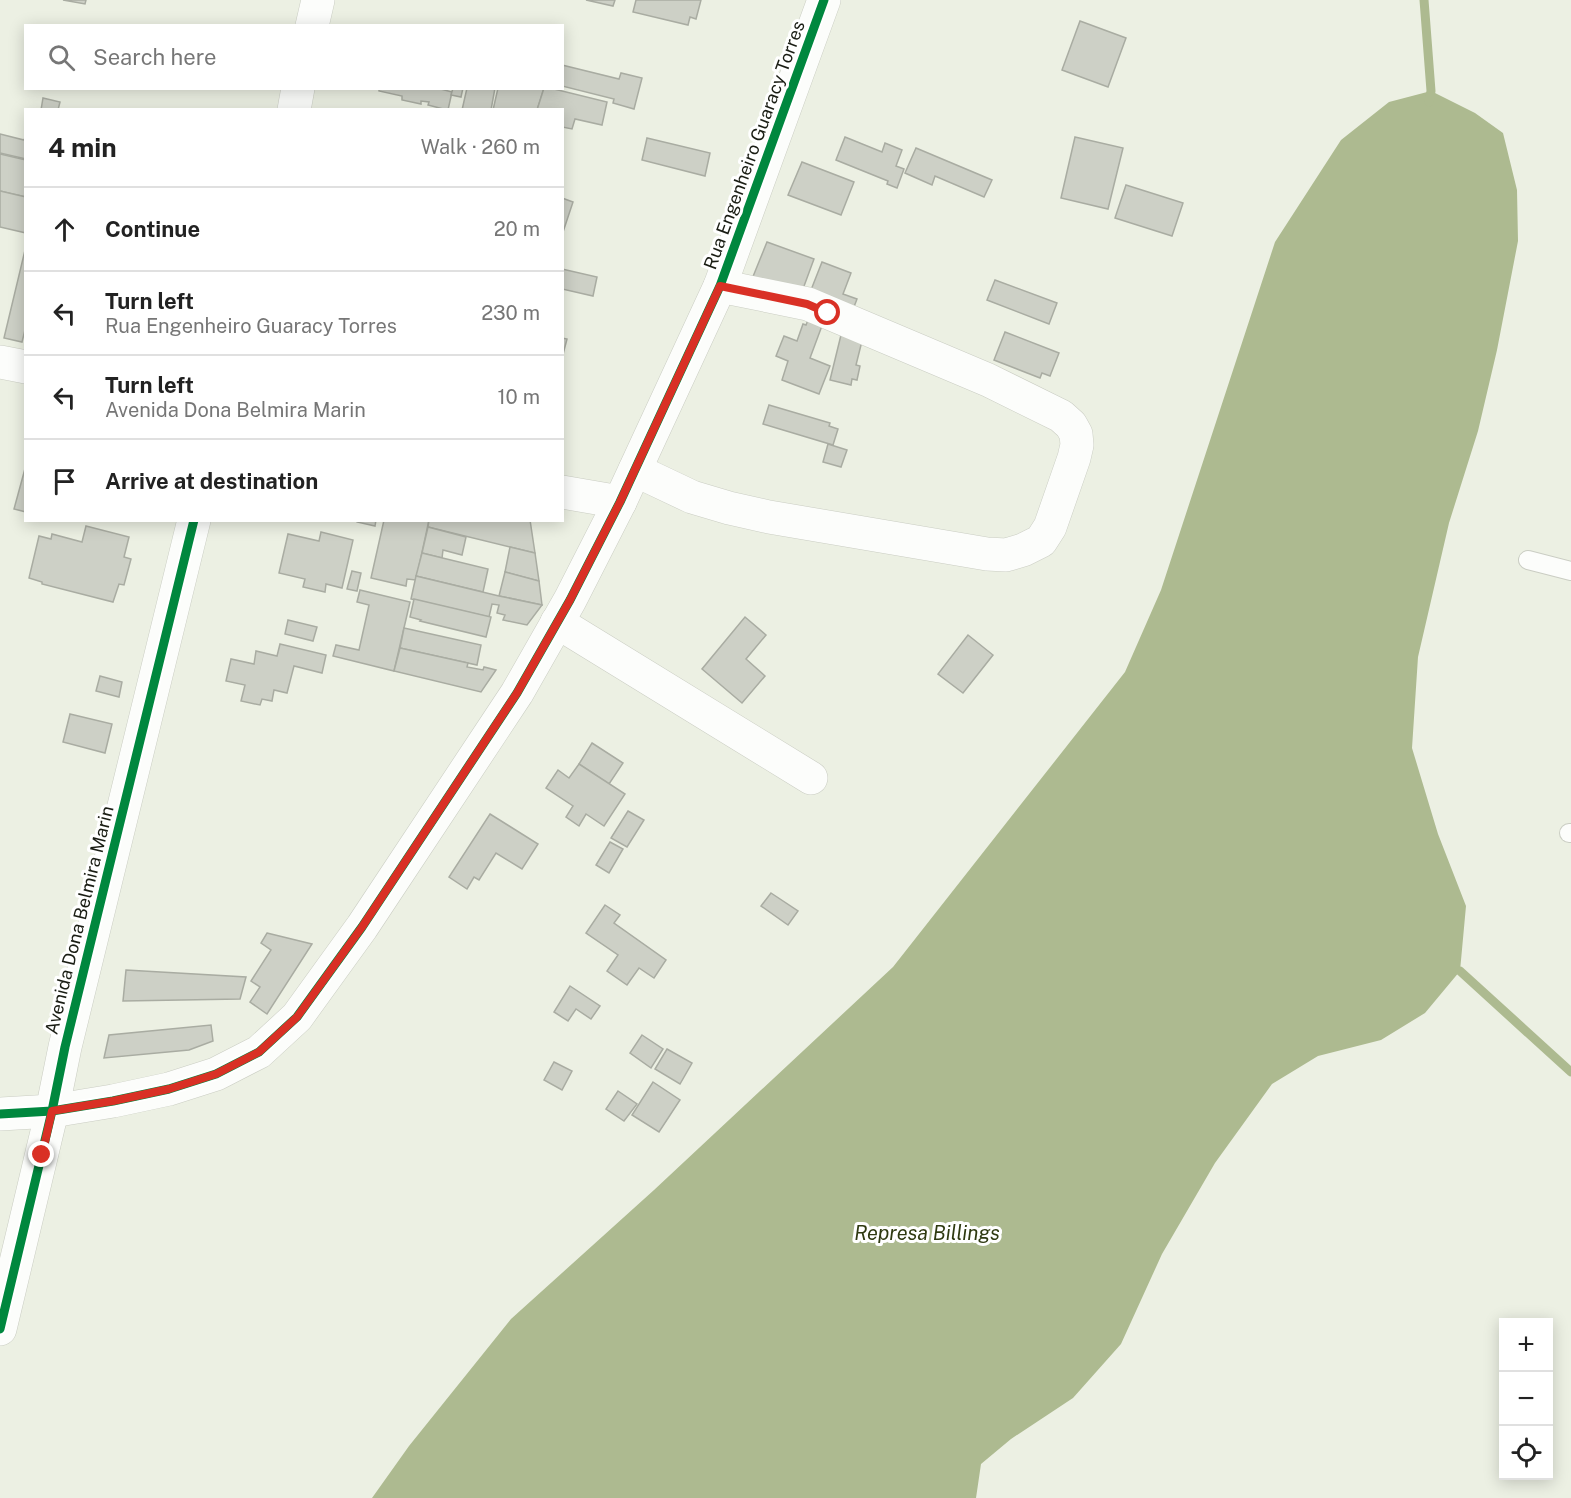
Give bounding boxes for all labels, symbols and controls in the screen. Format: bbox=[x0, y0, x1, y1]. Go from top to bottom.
street label: Rua Engenheiro Guaracy Torres bbox=[699, 18, 809, 272]
search box bbox=[24, 24, 564, 90]
icon: search bbox=[45, 41, 78, 74]
text: Search here bbox=[93, 44, 217, 70]
text: 4 min bbox=[48, 132, 117, 163]
text: Walk · 260 m bbox=[421, 135, 540, 159]
icon: ahead bbox=[48, 213, 81, 246]
text: Continue bbox=[105, 216, 200, 242]
text: 20 m bbox=[494, 217, 540, 241]
text: Turn left bbox=[105, 288, 194, 314]
icon: left bbox=[48, 297, 81, 330]
route start bbox=[814, 299, 840, 325]
text: 230 m bbox=[481, 301, 540, 325]
text: Rua Engenheiro Guaracy Torres bbox=[105, 314, 397, 338]
text: Turn left bbox=[105, 372, 194, 398]
icon: left bbox=[48, 381, 81, 414]
text: 10 m bbox=[497, 385, 540, 409]
text: Avenida Dona Belmira Marin bbox=[105, 398, 366, 422]
icon: arrive bbox=[48, 465, 81, 498]
text: Arrive at destination bbox=[105, 468, 318, 494]
street label: Avenida Dona Belmira Marin bbox=[40, 804, 118, 1036]
route end bbox=[28, 1141, 54, 1167]
water label: Represa Billings bbox=[854, 1221, 1000, 1245]
map controls bbox=[1499, 1318, 1553, 1480]
button: + bbox=[1499, 1318, 1553, 1372]
button: − bbox=[1499, 1372, 1553, 1426]
button: locate bbox=[1499, 1426, 1553, 1480]

